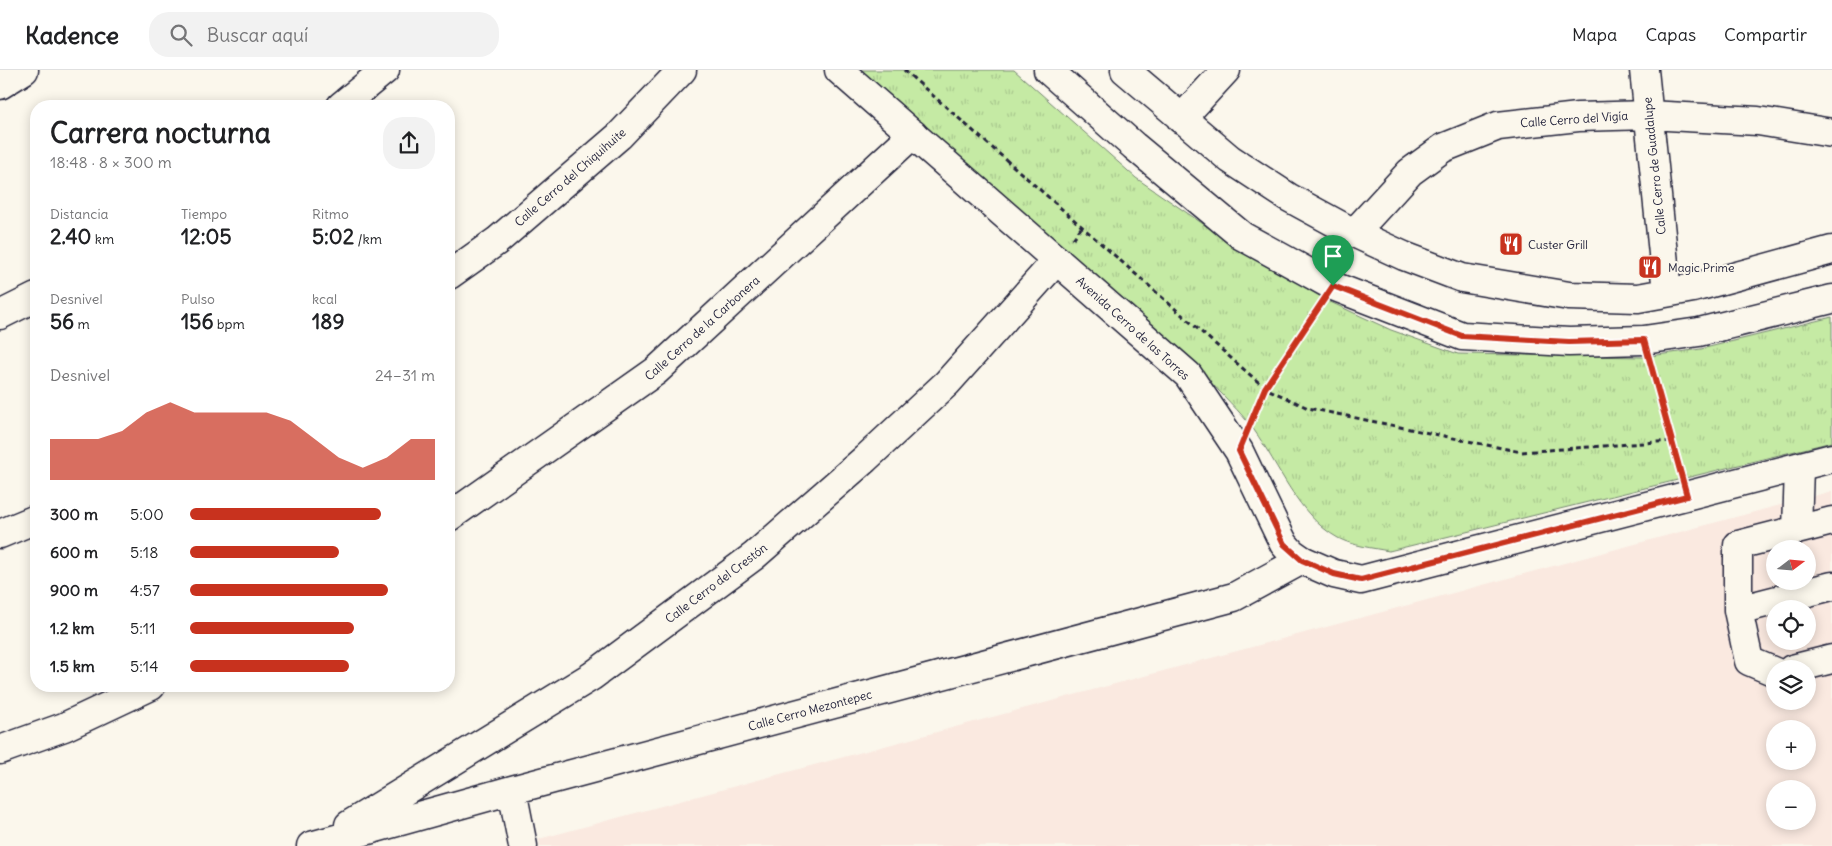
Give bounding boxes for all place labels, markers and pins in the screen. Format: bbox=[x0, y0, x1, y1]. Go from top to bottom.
restaurant icon: Custer Grill bbox=[1498, 231, 1524, 257]
pin bbox=[1312, 235, 1354, 286]
place label: Custer Grill bbox=[1528, 237, 1588, 252]
restaurant icon: Magic Prime bbox=[1637, 254, 1663, 280]
place label: Magic Prime bbox=[1668, 260, 1735, 275]

